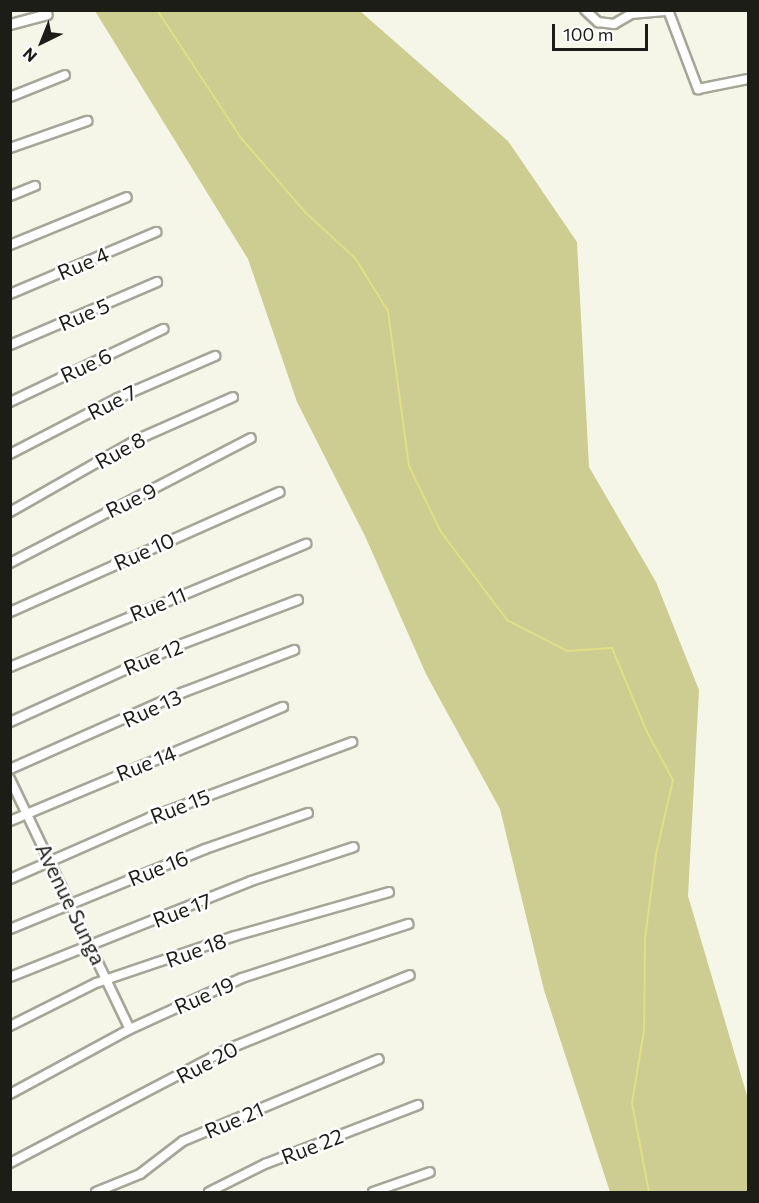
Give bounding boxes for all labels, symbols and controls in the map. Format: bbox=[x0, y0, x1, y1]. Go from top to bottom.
north arrow bbox=[12, 12, 72, 72]
scale bar bbox=[555, 12, 651, 50]
text: 100 m bbox=[563, 23, 613, 45]
text: N bbox=[19, 44, 40, 67]
street label: Rue 4 bbox=[54, 241, 112, 285]
street label: Rue 5 bbox=[55, 292, 113, 336]
street label: Rue 6 bbox=[56, 342, 116, 388]
street label: Rue 7 bbox=[83, 379, 141, 425]
street label: Rue 8 bbox=[90, 426, 150, 474]
street label: Rue 9 bbox=[101, 477, 161, 523]
street label: Rue 10 bbox=[110, 527, 178, 575]
street label: Rue 11 bbox=[126, 581, 190, 627]
street label: Rue 12 bbox=[120, 633, 186, 681]
street label: Rue 13 bbox=[119, 684, 185, 732]
street label: Rue 14 bbox=[112, 740, 180, 786]
street label: Rue 15 bbox=[147, 783, 213, 829]
street label: Avenue Sunga bbox=[31, 839, 111, 969]
street label: Rue 16 bbox=[124, 845, 192, 891]
street label: Rue 17 bbox=[149, 887, 215, 933]
street label: Rue 18 bbox=[162, 927, 230, 973]
street label: Rue 19 bbox=[170, 971, 238, 1019]
street label: Rue 20 bbox=[172, 1035, 242, 1089]
street label: Rue 21 bbox=[201, 1096, 267, 1144]
street label: Rue 22 bbox=[278, 1123, 346, 1169]

